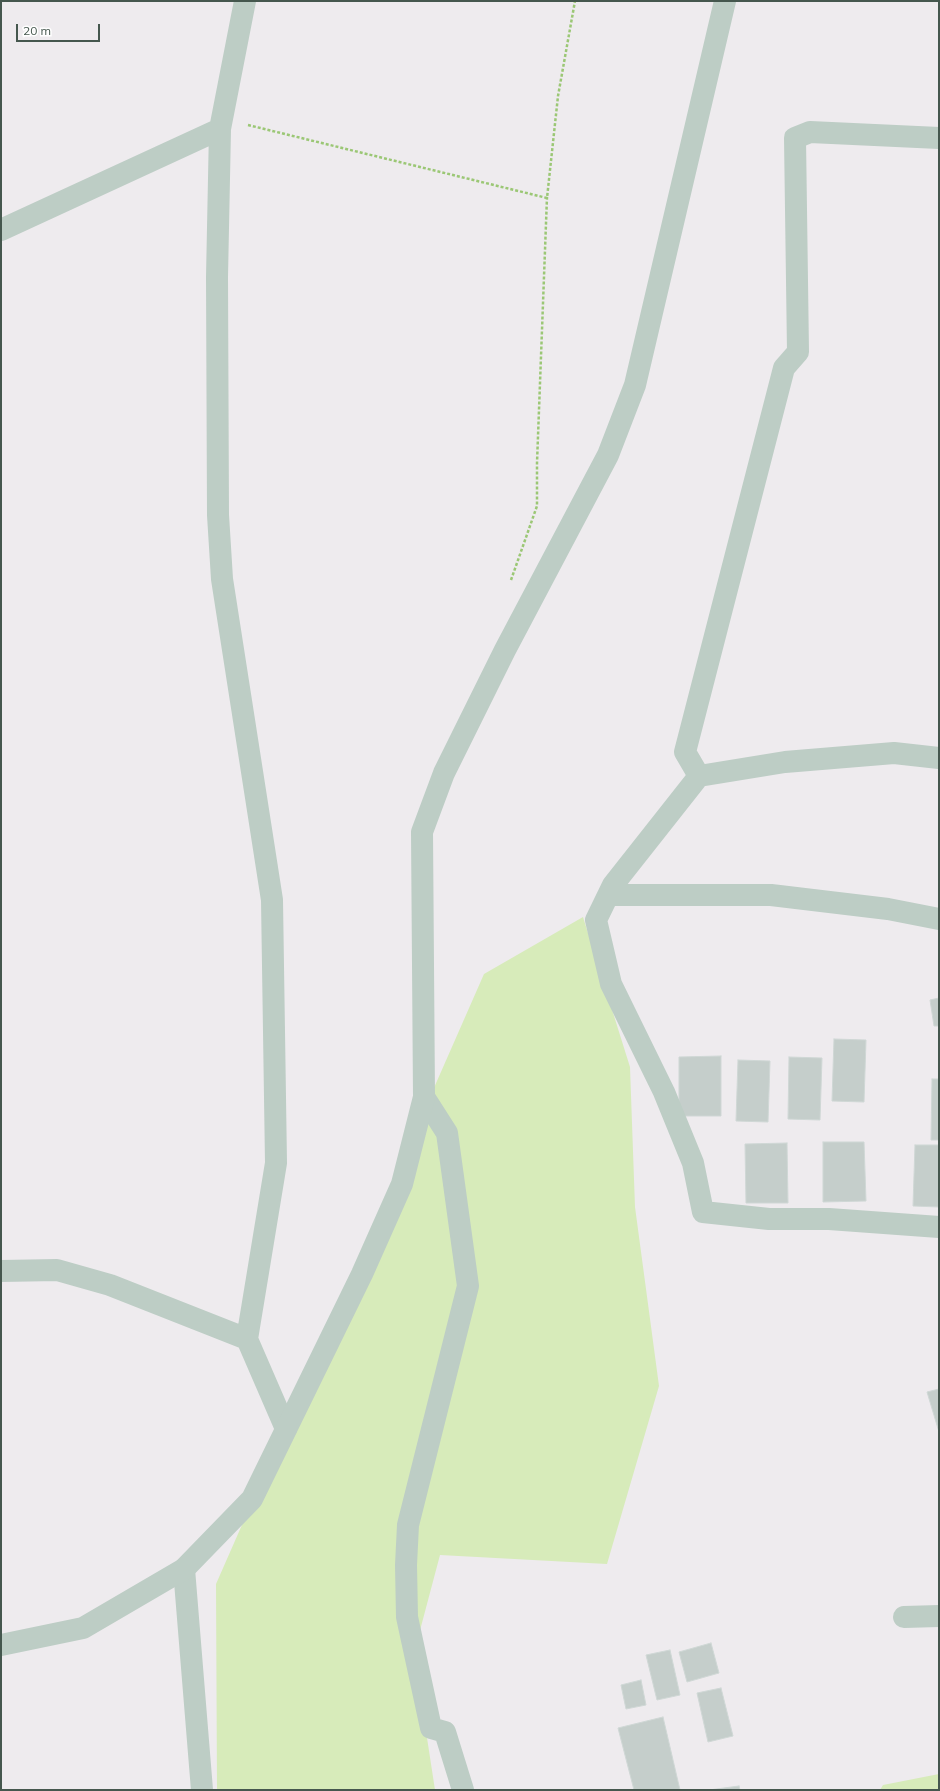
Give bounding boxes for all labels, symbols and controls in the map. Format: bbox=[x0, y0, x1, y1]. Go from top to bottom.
scale bar bbox=[18, 16, 102, 42]
text: 20 m bbox=[23, 23, 51, 38]

